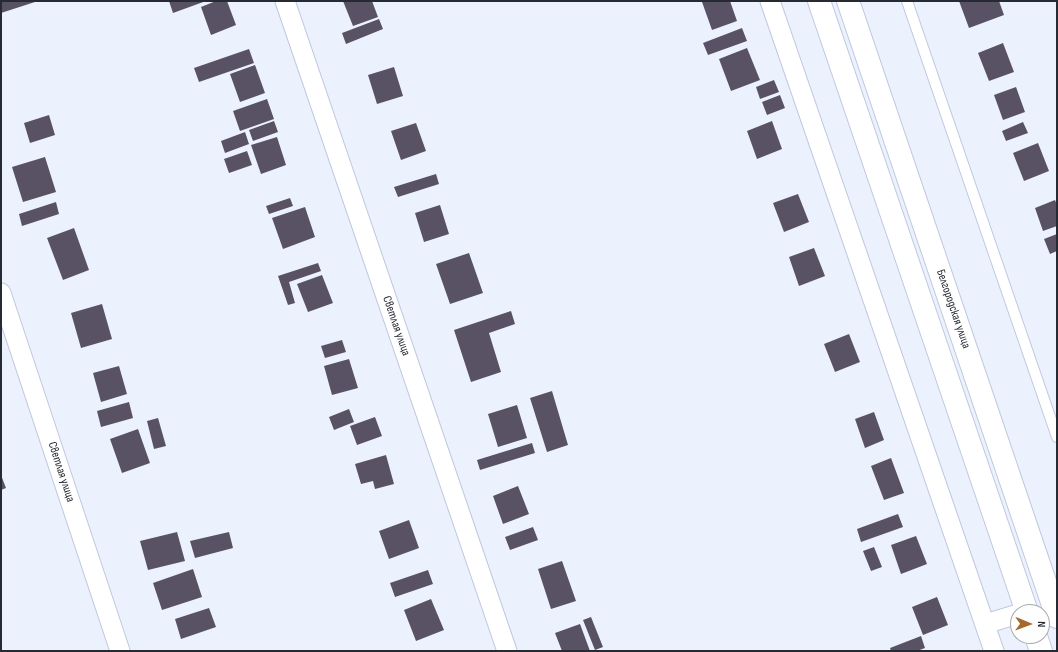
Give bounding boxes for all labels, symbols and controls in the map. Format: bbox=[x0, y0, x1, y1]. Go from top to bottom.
street label: Белгородская улица bbox=[933, 268, 973, 350]
street label: Светлая улица bbox=[379, 294, 413, 358]
street label: Светлая улица bbox=[45, 440, 77, 504]
north arrow bbox=[1010, 604, 1050, 644]
text: N bbox=[1035, 621, 1048, 627]

